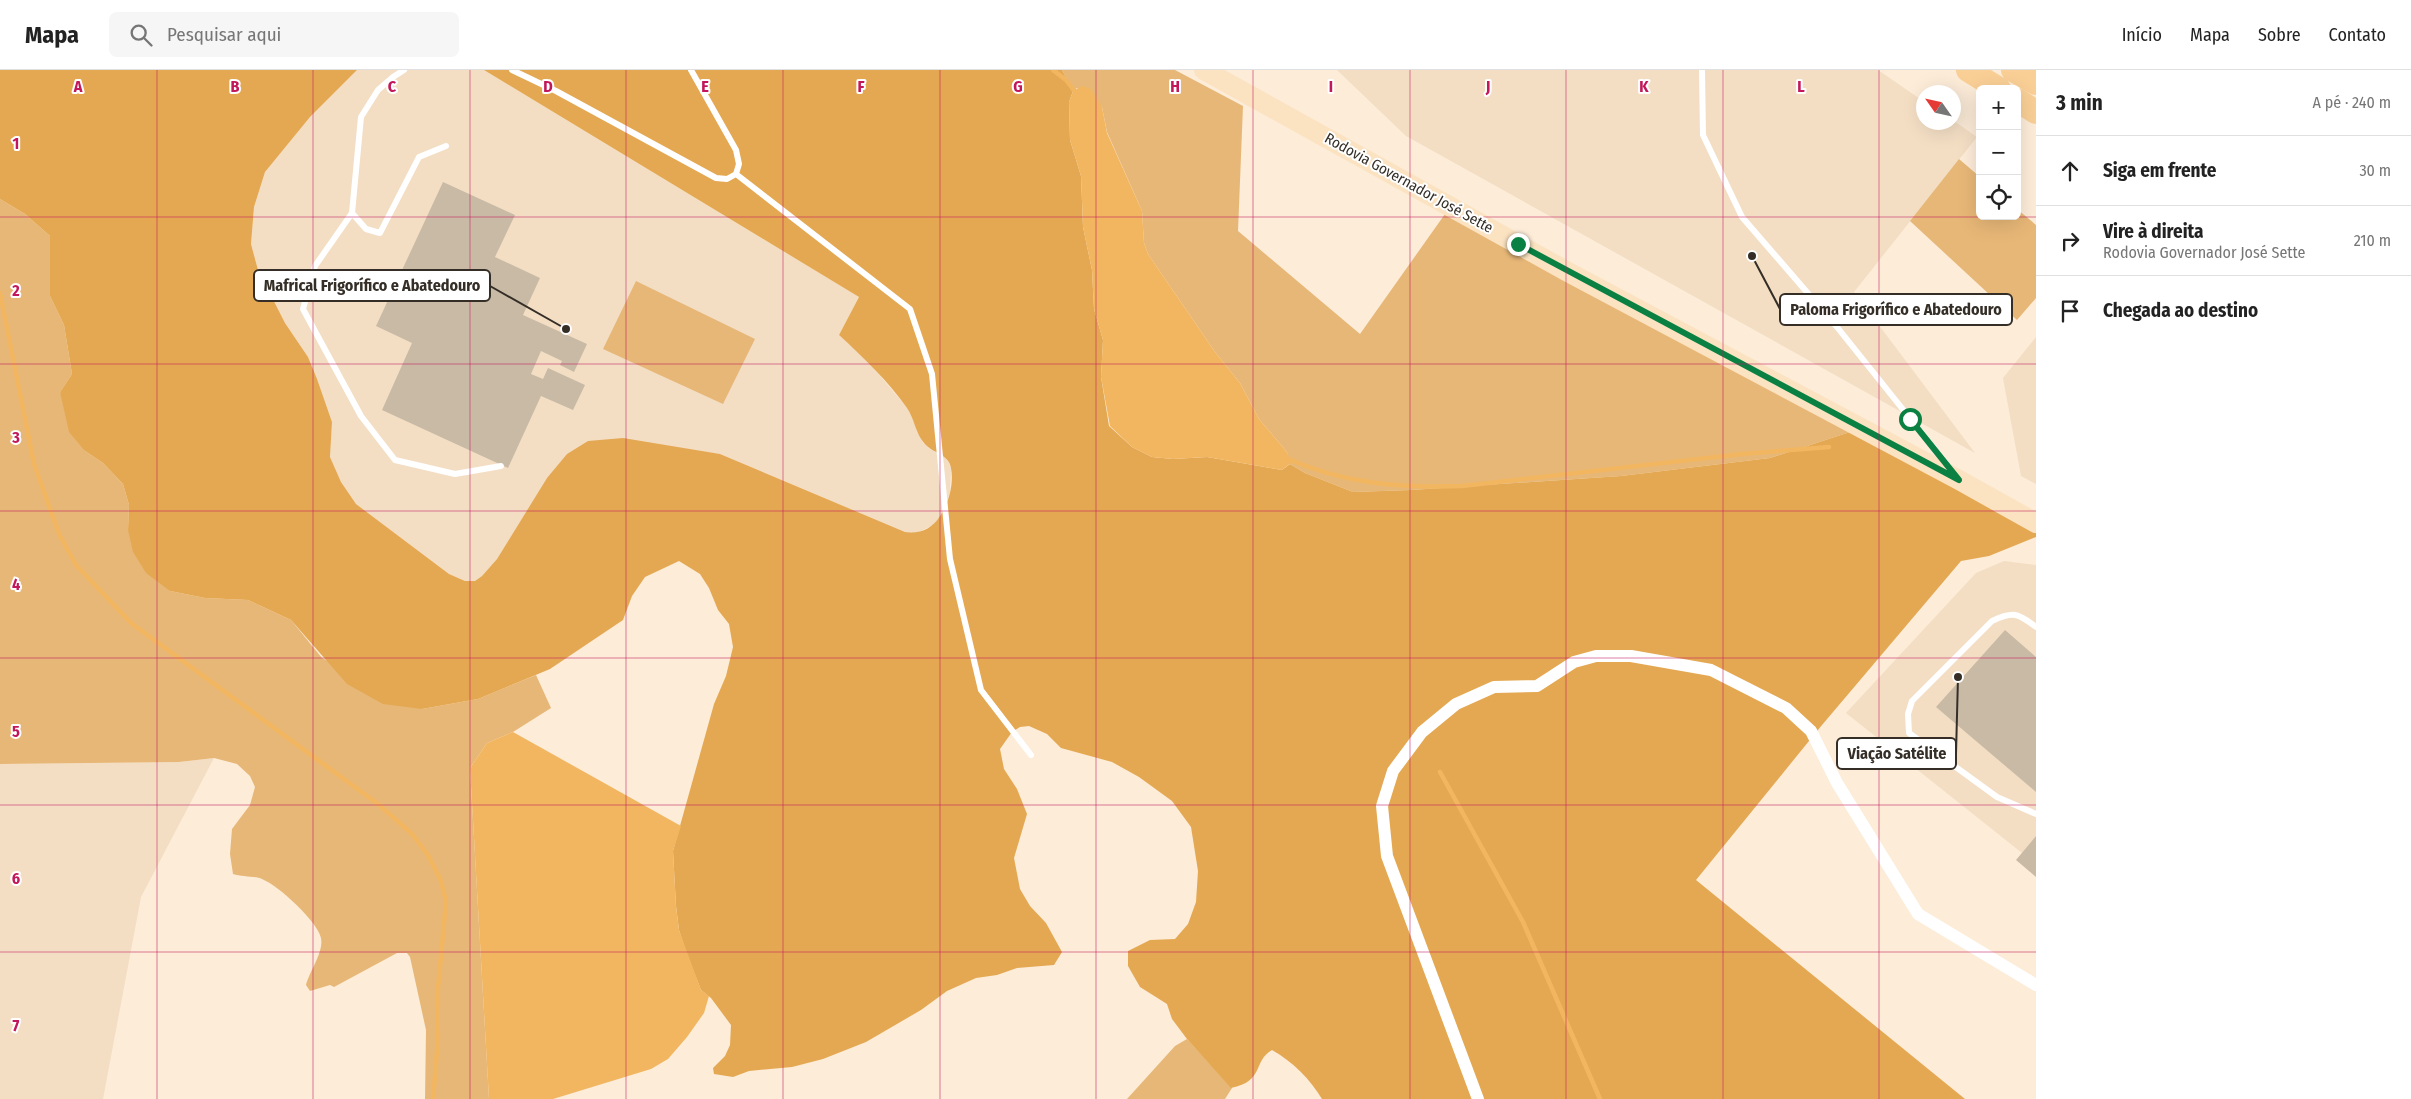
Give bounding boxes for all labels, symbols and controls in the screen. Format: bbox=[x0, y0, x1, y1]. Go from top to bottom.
search box bbox=[109, 12, 459, 57]
text: Mapa bbox=[25, 21, 79, 49]
icon: search bbox=[127, 21, 155, 49]
text: Pesquisar aqui bbox=[167, 23, 281, 46]
text: Início bbox=[2122, 24, 2162, 46]
text: Mapa bbox=[2190, 24, 2230, 46]
text: Sobre bbox=[2258, 24, 2301, 46]
text: Contato bbox=[2329, 24, 2386, 46]
text: A bbox=[73, 77, 83, 96]
text: B bbox=[231, 77, 240, 96]
text: C bbox=[388, 77, 397, 96]
text: D bbox=[543, 77, 553, 96]
text: E bbox=[701, 77, 709, 96]
text: F bbox=[857, 77, 865, 96]
text: G bbox=[1013, 77, 1023, 96]
text: H bbox=[1170, 77, 1180, 96]
text: I bbox=[1329, 77, 1333, 96]
text: J bbox=[1485, 77, 1490, 96]
text: K bbox=[1639, 77, 1649, 96]
text: L bbox=[1797, 77, 1805, 96]
north arrow bbox=[1916, 85, 1961, 130]
map controls bbox=[1976, 85, 2021, 220]
button: + bbox=[1976, 85, 2021, 130]
text: 3 min bbox=[2056, 90, 2103, 116]
text: A pé · 240 m bbox=[2313, 93, 2391, 112]
street label: Rodovia Governador José Sette bbox=[1322, 129, 1496, 237]
button: − bbox=[1976, 130, 2021, 175]
text: 1 bbox=[13, 134, 19, 153]
icon: ahead bbox=[2056, 157, 2084, 185]
text: Siga em frente bbox=[2103, 159, 2217, 182]
text: 30 m bbox=[2359, 161, 2391, 180]
button: locate bbox=[1976, 175, 2021, 220]
text: Vire à direita bbox=[2103, 220, 2204, 243]
icon: right bbox=[2056, 227, 2084, 255]
text: 210 m bbox=[2354, 231, 2391, 250]
route end bbox=[1507, 233, 1530, 256]
text: Rodovia Governador José Sette bbox=[2103, 243, 2306, 262]
callout: Mafrical Frigorífico e Abatedouro bbox=[254, 270, 490, 301]
text: Mafrical Frigorífico e Abatedouro bbox=[264, 276, 481, 295]
text: 2 bbox=[11, 281, 20, 300]
callout: Paloma Frigorífico e Abatedouro bbox=[1780, 294, 2012, 325]
icon: arrive bbox=[2056, 297, 2084, 325]
text: Chegada ao destino bbox=[2103, 299, 2258, 322]
text: Paloma Frigorífico e Abatedouro bbox=[1790, 300, 2002, 319]
route start bbox=[1899, 408, 1922, 431]
text: 3 bbox=[11, 428, 20, 447]
text: 4 bbox=[12, 575, 20, 594]
text: 5 bbox=[12, 722, 20, 741]
callout: Viação Satélite bbox=[1837, 738, 1956, 769]
text: Viação Satélite bbox=[1847, 744, 1946, 764]
text: 6 bbox=[12, 869, 20, 888]
text: 7 bbox=[13, 1016, 20, 1035]

